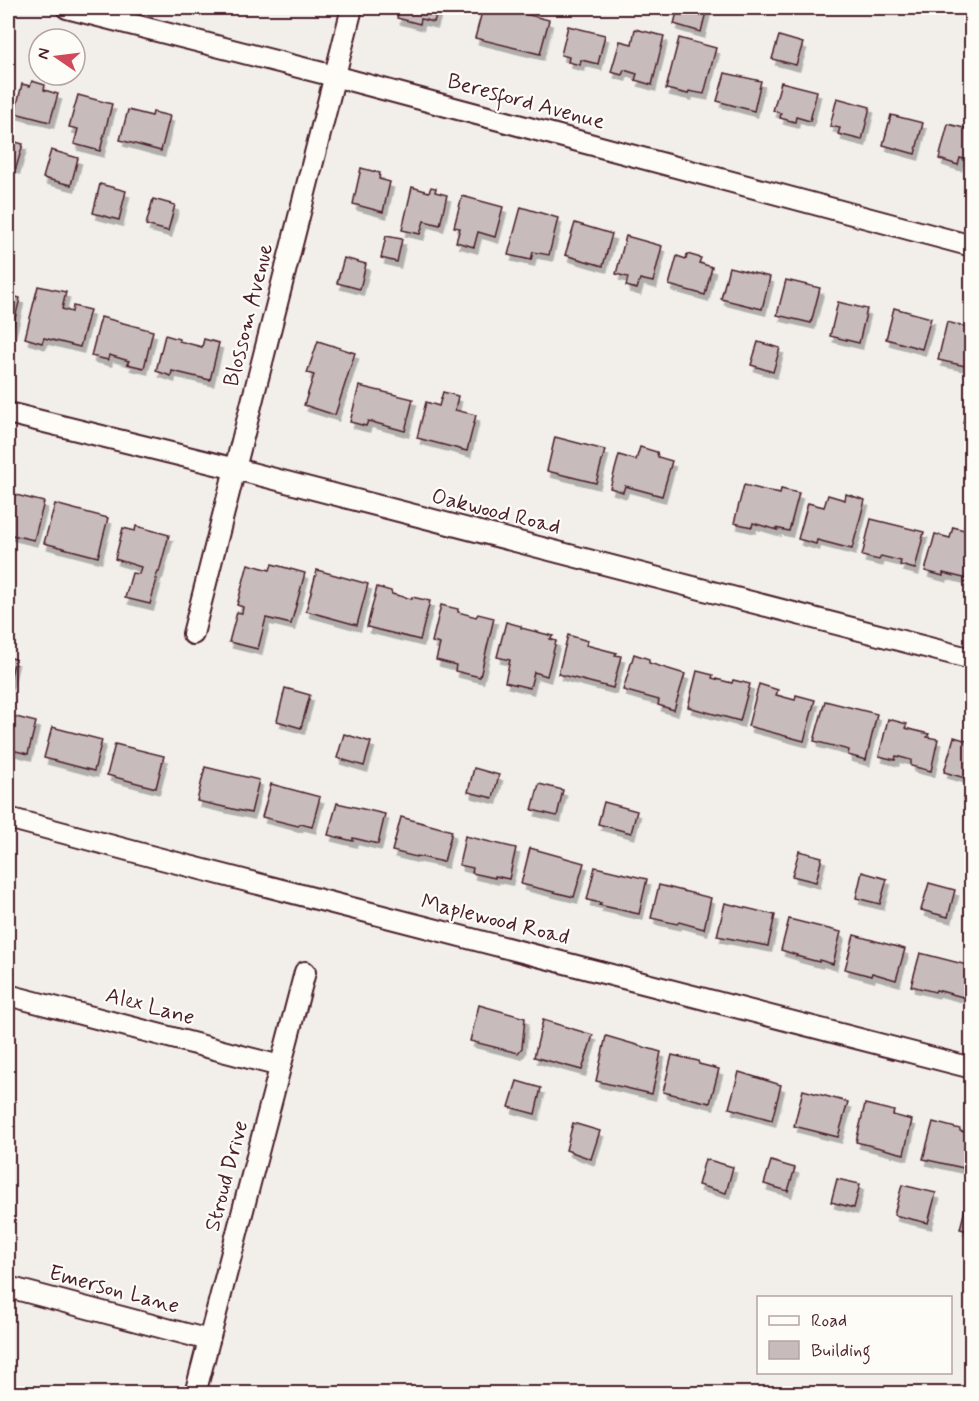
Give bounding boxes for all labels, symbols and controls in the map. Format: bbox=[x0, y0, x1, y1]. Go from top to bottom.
north arrow bbox=[27, 27, 87, 87]
text: N bbox=[32, 46, 55, 61]
street label: Beresford Avenue bbox=[444, 67, 608, 138]
street label: Blossom Avenue bbox=[218, 241, 280, 389]
street label: Oakwood Road bbox=[429, 482, 563, 542]
street label: Maplewood Road bbox=[418, 888, 572, 952]
street label: Alex Lane bbox=[103, 982, 197, 1032]
street label: Stroud Drive bbox=[199, 1118, 255, 1234]
street label: Emerson Lane bbox=[46, 1259, 182, 1321]
legend bbox=[757, 1296, 952, 1374]
text: Road bbox=[811, 1309, 847, 1333]
text: Building bbox=[811, 1339, 871, 1365]

